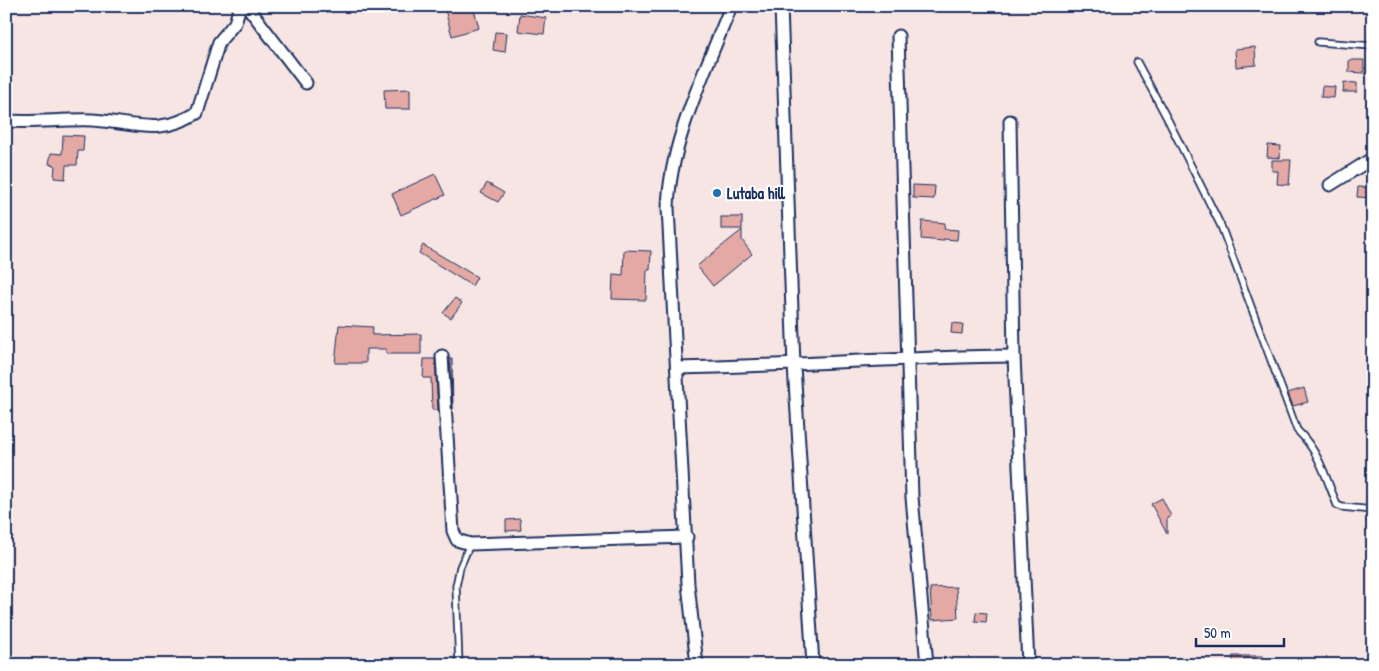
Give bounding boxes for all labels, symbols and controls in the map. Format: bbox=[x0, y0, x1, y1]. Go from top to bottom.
place label: Lutaba hill bbox=[727, 182, 786, 204]
marker: Lutaba hill bbox=[711, 187, 723, 199]
scale bar bbox=[1196, 616, 1284, 648]
text: 50 m bbox=[1204, 622, 1231, 643]

